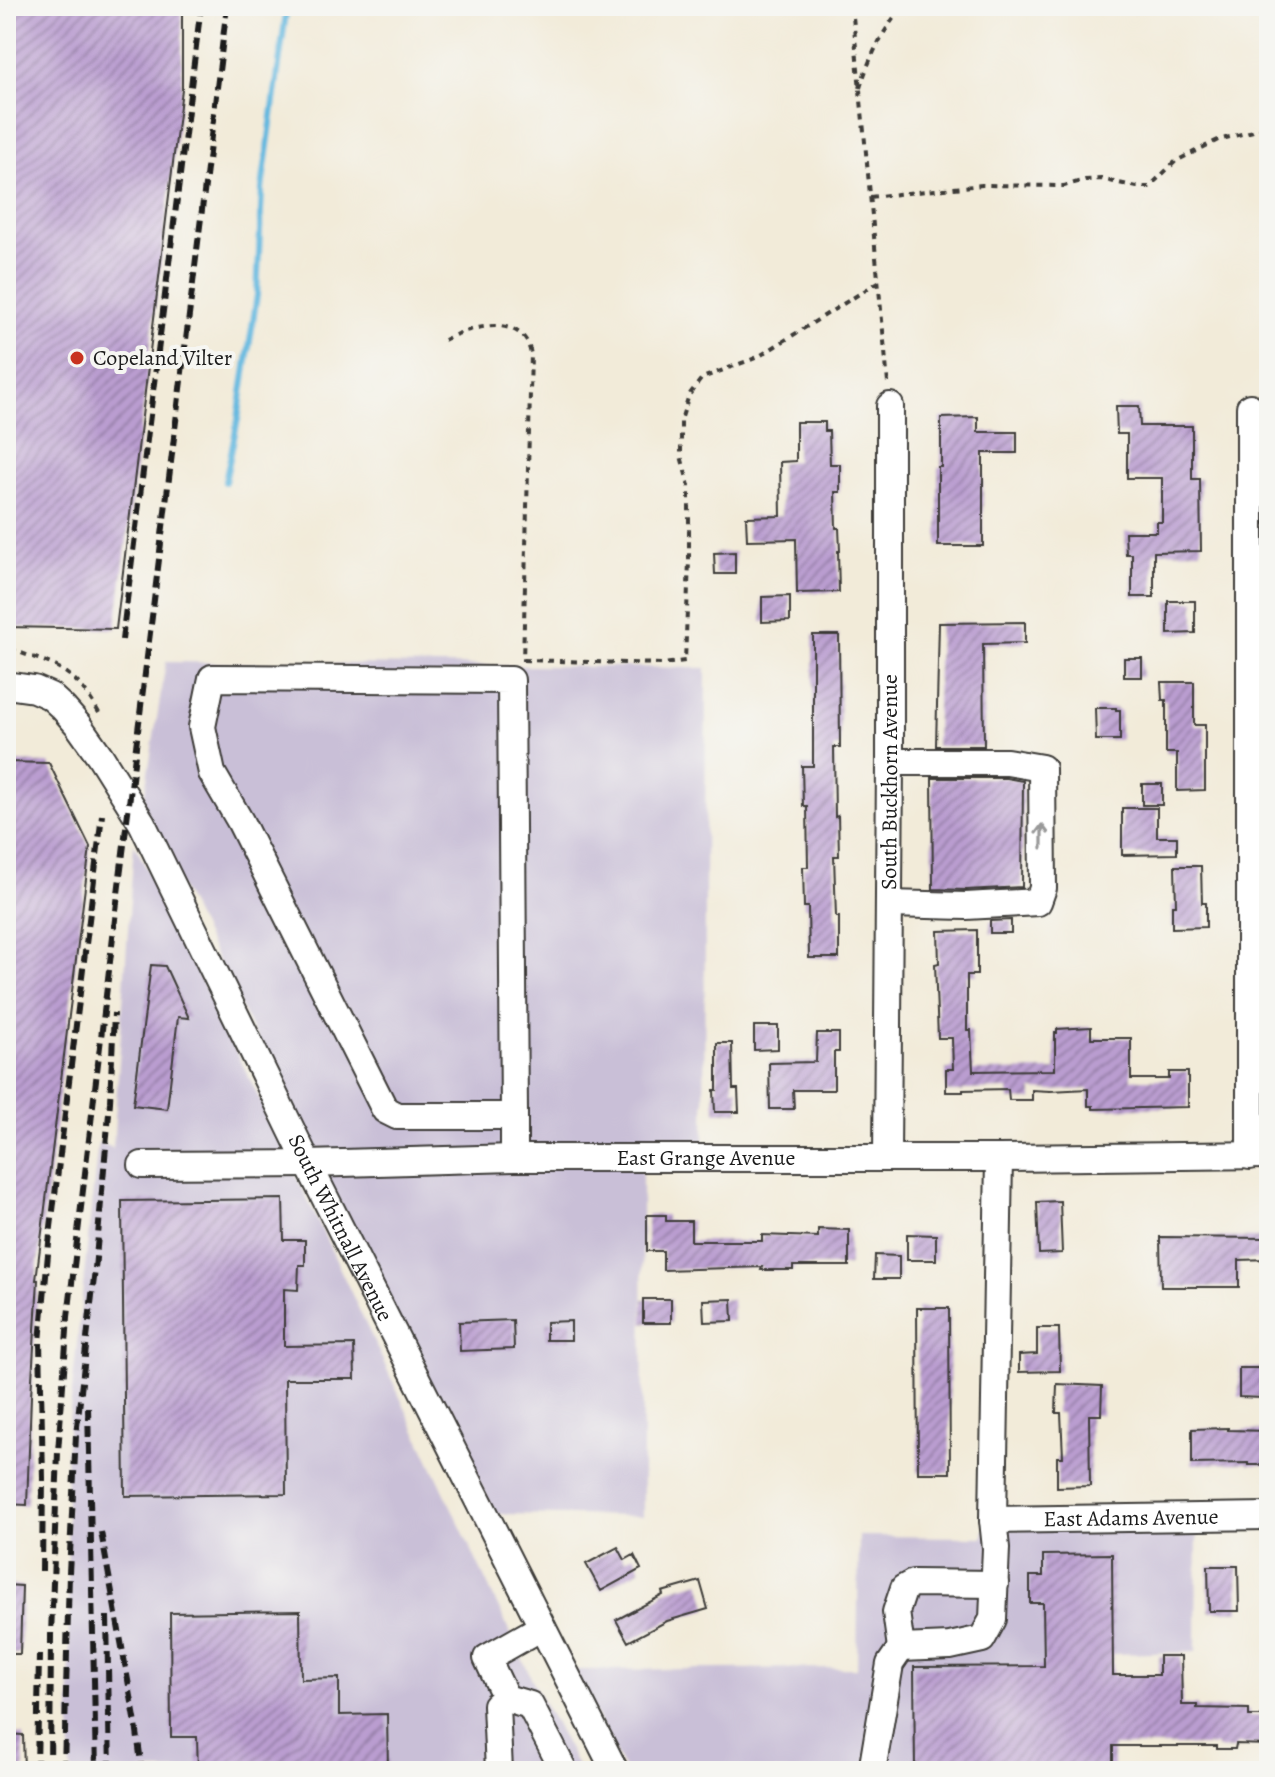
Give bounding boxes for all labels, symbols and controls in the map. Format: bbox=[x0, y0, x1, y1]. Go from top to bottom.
place label: Copeland Vilter bbox=[93, 343, 232, 373]
marker: Copeland Vilter bbox=[68, 349, 86, 367]
street label: South Buckhorn Avenue bbox=[874, 674, 905, 890]
one-way arrow bbox=[1034, 823, 1050, 850]
street label: South Whitnall Avenue bbox=[281, 1129, 400, 1327]
street label: East Grange Avenue bbox=[616, 1143, 795, 1173]
street label: East Adams Avenue bbox=[1043, 1502, 1219, 1534]

